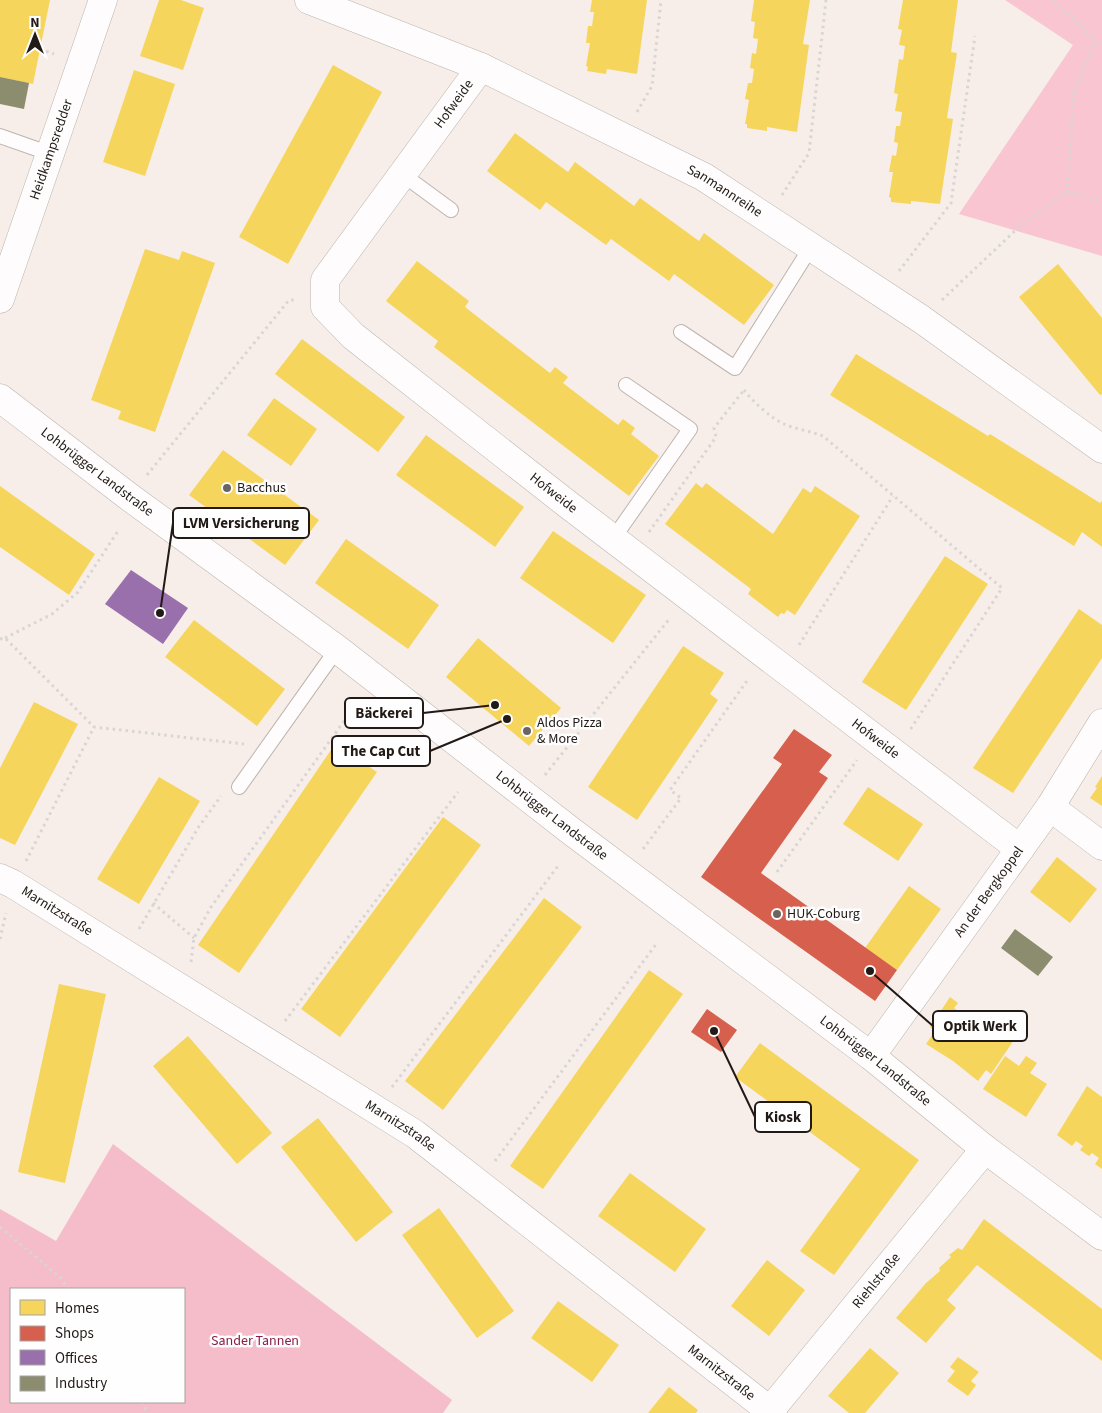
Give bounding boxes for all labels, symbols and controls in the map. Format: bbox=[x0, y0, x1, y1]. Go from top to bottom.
north arrow bbox=[10, 10, 60, 60]
text: N bbox=[30, 13, 40, 33]
street label: Hofweide bbox=[429, 75, 479, 132]
street label: Heidkampsredder bbox=[25, 96, 78, 203]
street label: Sanmannreihe bbox=[683, 160, 766, 222]
street label: Lohbrügger Landstraße bbox=[36, 423, 158, 521]
street label: Hofweide bbox=[525, 468, 582, 518]
place label: Bacchus bbox=[237, 478, 286, 498]
marker: Bacchus bbox=[221, 482, 233, 494]
callout: LVM Versicherung bbox=[173, 508, 309, 538]
text: LVM Versicherung bbox=[183, 513, 299, 534]
callout: Bäckerei bbox=[345, 698, 423, 728]
text: Bäckerei bbox=[355, 703, 413, 724]
place label: Aldos Pizza & More bbox=[537, 713, 602, 749]
street label: Hofweide bbox=[847, 714, 904, 764]
marker: Aldos Pizza & More bbox=[521, 725, 533, 737]
callout: The Cap Cut bbox=[332, 736, 430, 766]
text: The Cap Cut bbox=[342, 741, 421, 762]
street label: Lohbrügger Landstraße bbox=[491, 766, 612, 865]
street label: An der Bergkoppel bbox=[949, 842, 1029, 942]
street label: Marnitzstraße bbox=[17, 881, 97, 941]
place label: HUK-Coburg bbox=[787, 904, 860, 924]
marker: HUK-Coburg bbox=[771, 908, 783, 920]
street label: Lohbrügger Landstraße bbox=[815, 1011, 935, 1111]
callout: Optik Werk bbox=[933, 1011, 1027, 1041]
text: Optik Werk bbox=[943, 1016, 1018, 1037]
street label: Marnitzstraße bbox=[361, 1095, 440, 1156]
callout: Kiosk bbox=[755, 1102, 811, 1132]
text: Kiosk bbox=[765, 1107, 802, 1128]
street label: Riehlstraße bbox=[848, 1249, 905, 1313]
legend bbox=[10, 1288, 185, 1403]
text: Homes bbox=[55, 1298, 99, 1319]
text: Shops bbox=[55, 1323, 94, 1344]
park label: Sander Tannen bbox=[211, 1331, 299, 1351]
street label: Marnitzstraße bbox=[683, 1340, 759, 1405]
text: Offices bbox=[55, 1348, 98, 1369]
text: Industry bbox=[55, 1373, 107, 1394]

